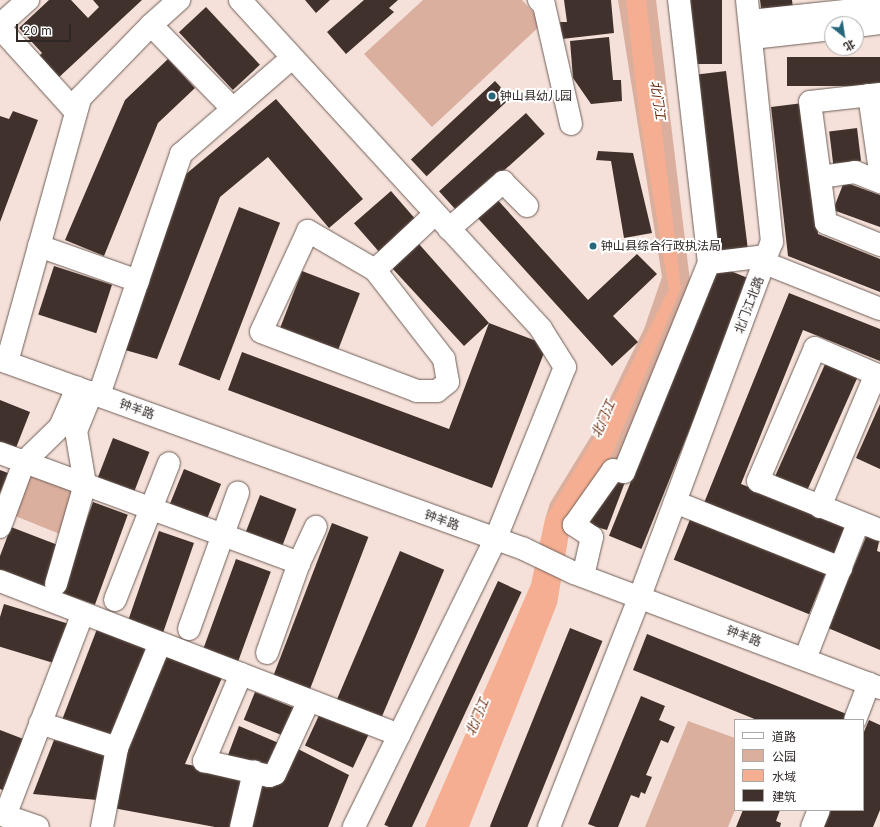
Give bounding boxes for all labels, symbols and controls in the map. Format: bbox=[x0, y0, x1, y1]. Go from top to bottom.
scale bar bbox=[18, 16, 73, 42]
north arrow bbox=[824, 16, 864, 56]
text: 20 m bbox=[23, 23, 52, 38]
text: 北 bbox=[841, 37, 858, 54]
water label: 北门江 bbox=[648, 80, 668, 120]
place label: 钟山县幼儿园 bbox=[500, 89, 572, 103]
marker: 钟山县幼儿园 bbox=[487, 91, 497, 101]
place label: 钟山县综合行政执法局 bbox=[601, 239, 721, 253]
marker: 钟山县综合行政执法局 bbox=[588, 241, 598, 251]
street label: 北门江北路 bbox=[732, 274, 766, 336]
street label: 钟羊路 bbox=[118, 396, 156, 422]
water label: 北门江 bbox=[588, 398, 618, 440]
street label: 钟羊路 bbox=[423, 507, 461, 533]
street label: 钟羊路 bbox=[725, 623, 763, 649]
water label: 北门江 bbox=[462, 696, 492, 738]
legend bbox=[734, 719, 864, 811]
text: 道路 bbox=[772, 729, 796, 744]
text: 公园 bbox=[772, 749, 796, 764]
text: 水域 bbox=[772, 769, 796, 784]
text: 建筑 bbox=[772, 789, 796, 804]

